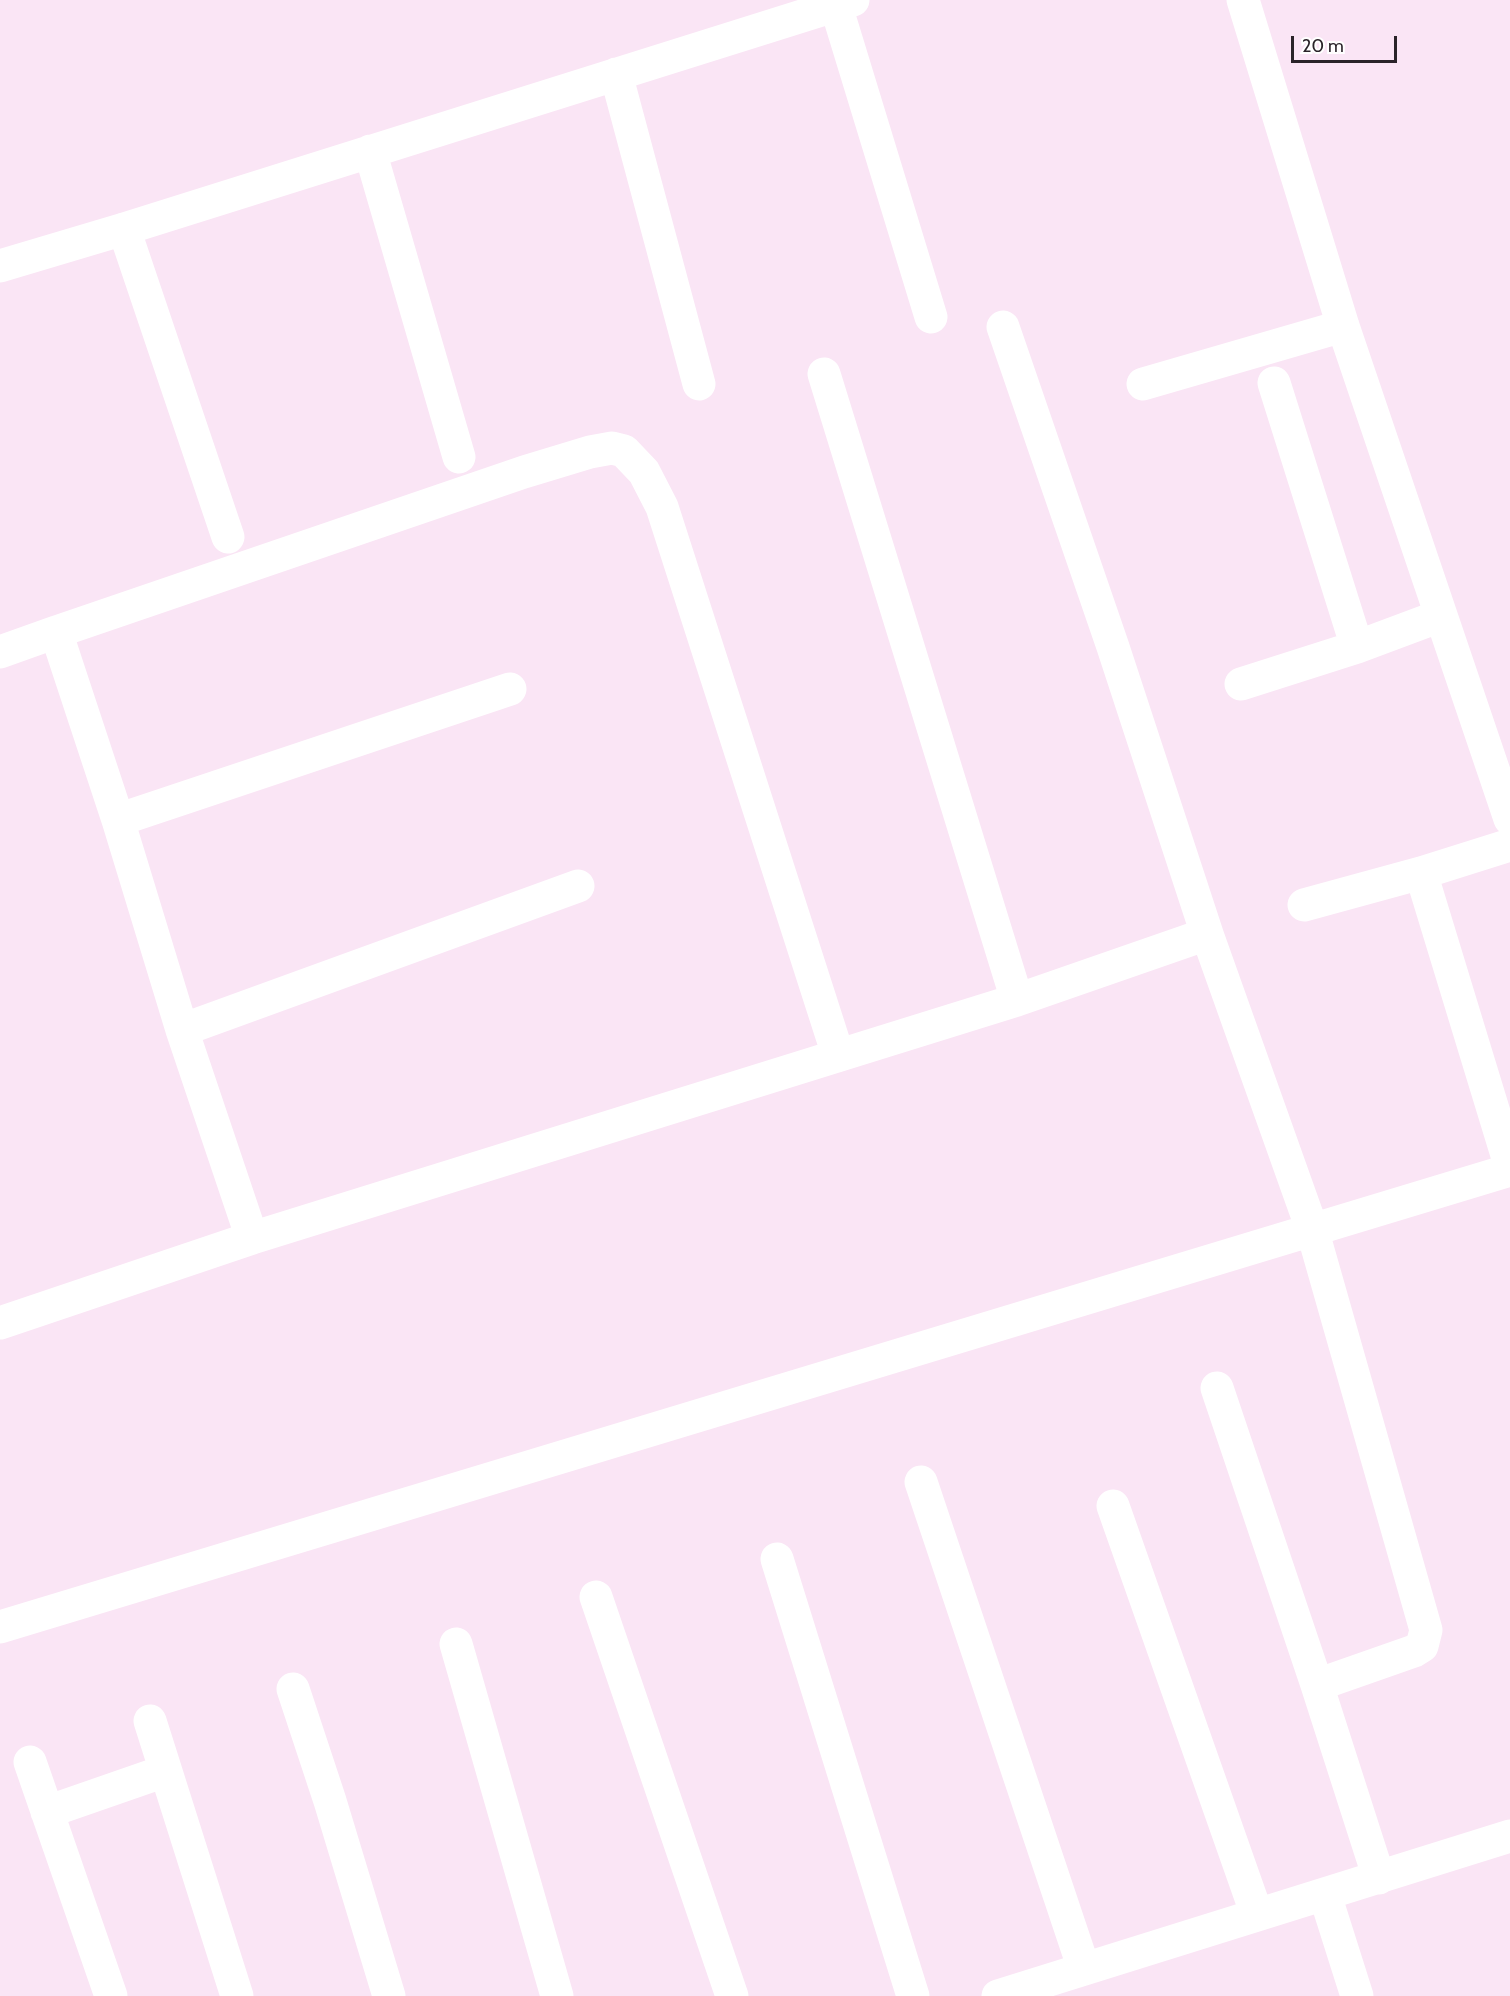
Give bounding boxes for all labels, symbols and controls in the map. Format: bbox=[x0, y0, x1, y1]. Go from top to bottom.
scale bar bbox=[1294, 24, 1400, 62]
text: 20 m bbox=[1302, 35, 1344, 57]

